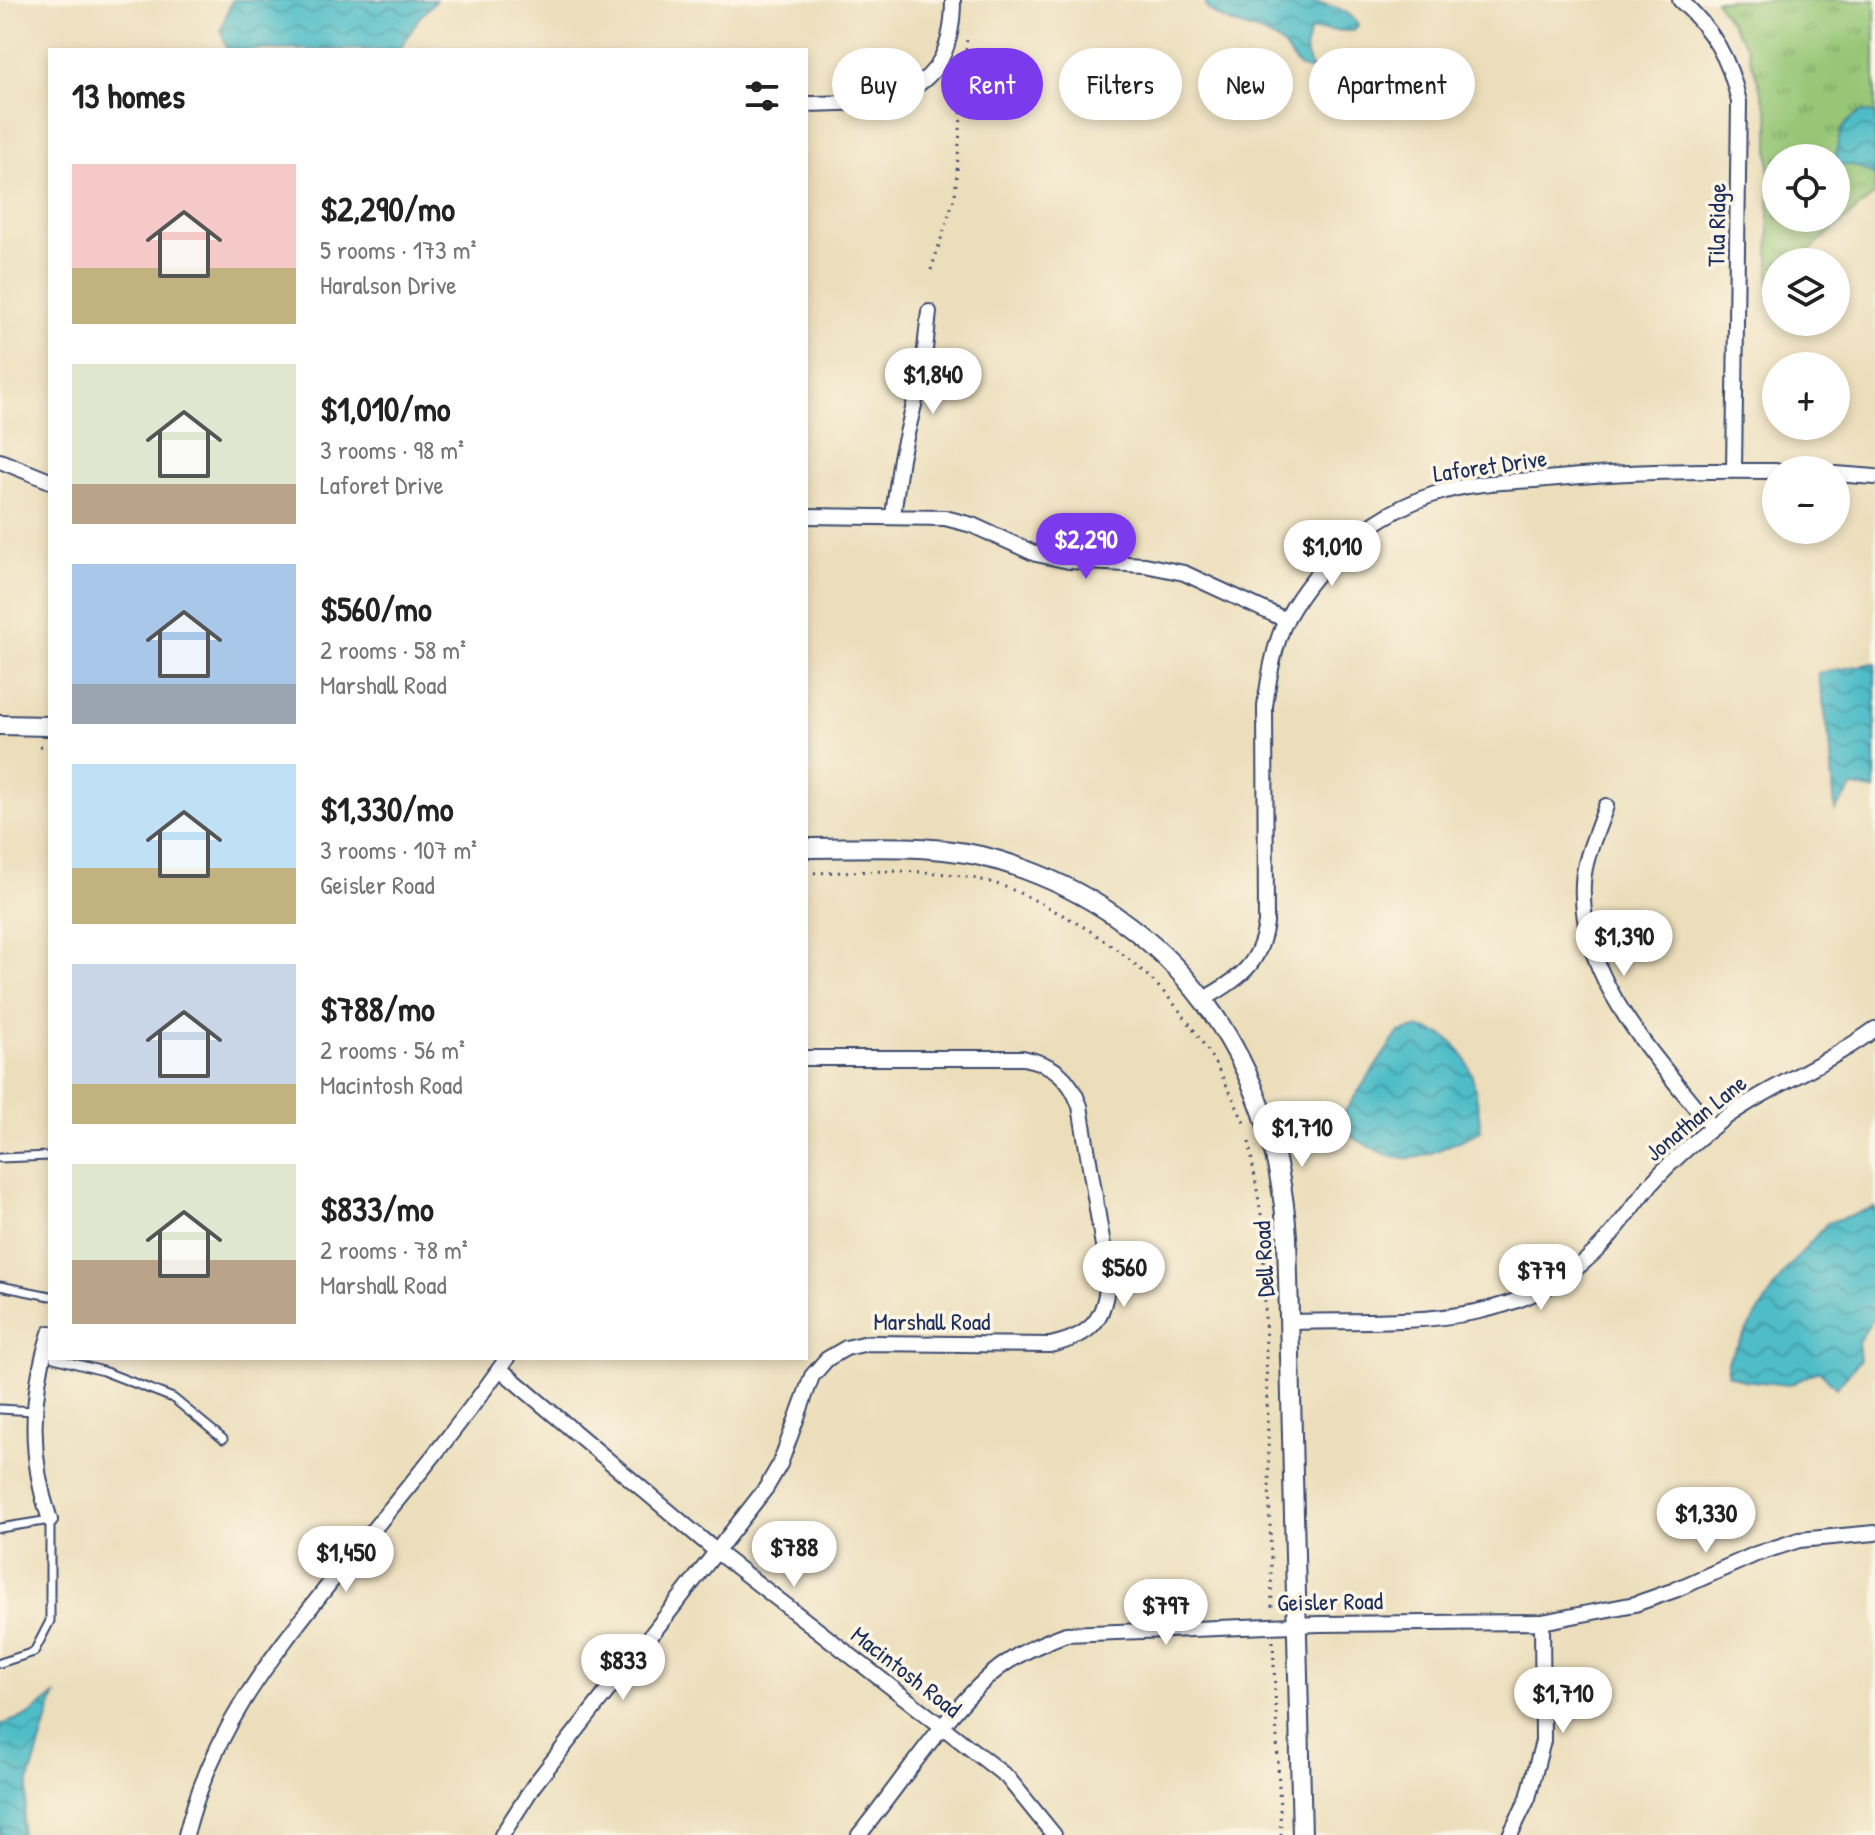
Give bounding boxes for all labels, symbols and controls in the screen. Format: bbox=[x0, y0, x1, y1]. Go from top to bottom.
chip: Buy bbox=[832, 48, 925, 120]
chip: Rent bbox=[941, 48, 1043, 120]
chip: Filters bbox=[1059, 48, 1182, 120]
chip: New bbox=[1198, 48, 1293, 120]
chip: Apartment bbox=[1309, 48, 1475, 120]
text: 13 homes bbox=[72, 73, 185, 119]
icon: filters bbox=[740, 74, 784, 118]
map controls bbox=[1762, 144, 1850, 544]
button: locate bbox=[1762, 144, 1850, 232]
street label: Tila Ridge bbox=[1699, 182, 1733, 267]
text: $2,290/mo bbox=[320, 186, 455, 232]
icon: home bbox=[136, 196, 232, 292]
text: 5 rooms · 173 m² bbox=[320, 232, 476, 267]
button: layers bbox=[1762, 248, 1850, 336]
text: Haralson Drive bbox=[320, 267, 457, 302]
pin: $1,840 bbox=[868, 348, 998, 416]
button: + bbox=[1762, 352, 1850, 440]
text: $1,840 bbox=[903, 356, 963, 391]
text: $1,010/mo bbox=[320, 386, 450, 432]
icon: home bbox=[136, 396, 232, 492]
text: 3 rooms · 98 m² bbox=[320, 432, 464, 467]
street label: Laforet Drive bbox=[1431, 441, 1549, 489]
button: − bbox=[1762, 456, 1850, 544]
text: Laforet Drive bbox=[320, 467, 444, 502]
pin: $2,290 bbox=[1021, 513, 1151, 581]
pin: $1,010 bbox=[1267, 520, 1397, 588]
text: $2,290 bbox=[1054, 521, 1118, 556]
text: $1,010 bbox=[1302, 528, 1362, 563]
text: $560/mo bbox=[320, 586, 432, 632]
icon: home bbox=[136, 596, 232, 692]
text: 2 rooms · 58 m² bbox=[320, 632, 466, 667]
text: Marshall Road bbox=[320, 667, 447, 702]
text: $1,330/mo bbox=[320, 786, 453, 832]
icon: home bbox=[136, 796, 232, 892]
text: 3 rooms · 107 m² bbox=[320, 832, 477, 867]
text: Geisler Road bbox=[320, 867, 435, 902]
pin: $1,390 bbox=[1559, 910, 1689, 978]
text: $1,390 bbox=[1594, 918, 1654, 953]
text: $788/mo bbox=[320, 986, 435, 1032]
icon: home bbox=[136, 996, 232, 1092]
text: 2 rooms · 56 m² bbox=[320, 1032, 465, 1067]
street label: Jonathan Lane bbox=[1638, 1066, 1753, 1168]
text: Macintosh Road bbox=[320, 1067, 462, 1102]
pin: $1,710 bbox=[1237, 1101, 1367, 1169]
text: $1,710 bbox=[1271, 1109, 1333, 1144]
text: $833/mo bbox=[320, 1186, 434, 1232]
icon: home bbox=[136, 1196, 232, 1292]
street label: Dell Road bbox=[1245, 1220, 1281, 1298]
text: 2 rooms · 78 m² bbox=[320, 1232, 468, 1267]
pin: $560 bbox=[1077, 1241, 1171, 1309]
pin: $779 bbox=[1494, 1244, 1588, 1312]
text: $560 bbox=[1101, 1249, 1147, 1284]
text: $779 bbox=[1517, 1252, 1565, 1287]
text: Marshall Road bbox=[320, 1267, 447, 1302]
street label: Marshall Road bbox=[874, 1305, 990, 1337]
pin: $1,330 bbox=[1641, 1487, 1771, 1555]
text: $1,330 bbox=[1675, 1495, 1737, 1530]
pin: $788 bbox=[747, 1521, 841, 1589]
pin: $1,450 bbox=[281, 1526, 411, 1594]
text: $788 bbox=[770, 1529, 818, 1564]
text: $1,450 bbox=[316, 1534, 376, 1569]
pin: $797 bbox=[1119, 1579, 1213, 1647]
street label: Geisler Road bbox=[1277, 1584, 1383, 1618]
text: $797 bbox=[1142, 1587, 1190, 1622]
street label: Macintosh Road bbox=[845, 1618, 968, 1724]
pin: $833 bbox=[576, 1634, 670, 1702]
text: $833 bbox=[599, 1642, 647, 1677]
pin: $1,710 bbox=[1498, 1667, 1628, 1735]
text: $1,710 bbox=[1532, 1675, 1594, 1710]

